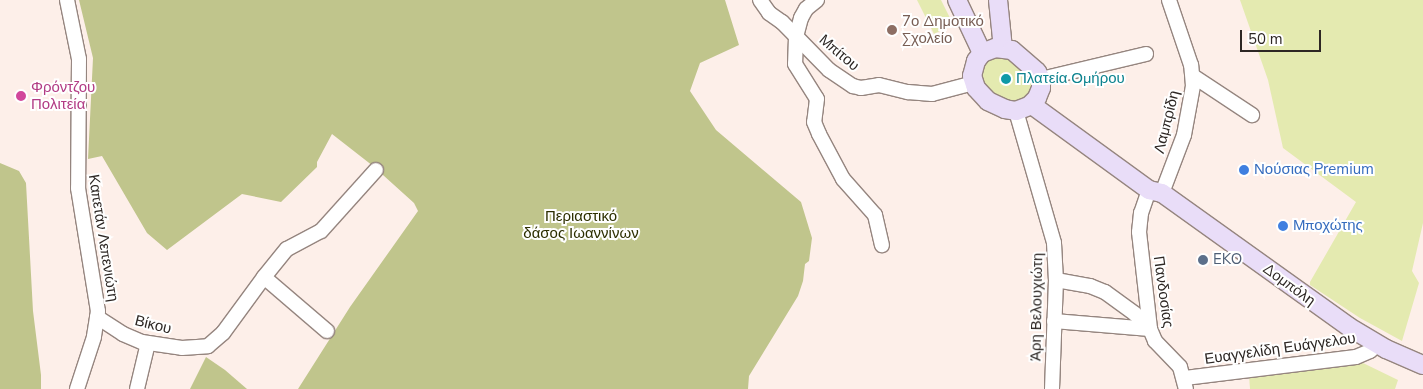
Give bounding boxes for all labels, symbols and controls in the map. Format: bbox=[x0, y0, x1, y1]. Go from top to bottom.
place label: 7ο Δημοτικό Σχολείο bbox=[902, 12, 984, 47]
scale bar bbox=[1243, 20, 1324, 52]
marker: 7ο Δημοτικό Σχολείο bbox=[886, 24, 898, 36]
text: 50 m bbox=[1248, 29, 1283, 49]
street label: Μπίτου bbox=[815, 31, 863, 75]
place label: Πλατεία Ομήρου bbox=[1016, 70, 1125, 88]
marker: Πλατεία Ομήρου bbox=[1000, 73, 1012, 85]
place label: Φρόντζου Πολιτεία bbox=[31, 78, 95, 113]
street label: Λαμπρίδη bbox=[1150, 89, 1184, 155]
marker: Φρόντζου Πολιτεία bbox=[15, 90, 27, 102]
place label: Νούσιας Premium bbox=[1254, 161, 1374, 179]
marker: Νούσιας Premium bbox=[1238, 164, 1250, 176]
street label: Καπετάν Λεπενιώτη bbox=[84, 173, 122, 303]
park label: Περιαστικό δάσος Ιωαννίνων bbox=[523, 207, 639, 242]
place label: Μποχώτης bbox=[1293, 217, 1363, 235]
marker: Μποχώτης bbox=[1277, 220, 1289, 232]
place label: EKO bbox=[1213, 251, 1242, 269]
street label: Άρη Βελουχιώτη bbox=[1027, 253, 1047, 361]
marker: EKO bbox=[1197, 254, 1209, 266]
street label: Πανδοσίας bbox=[1149, 255, 1177, 329]
street label: Δομπόλη bbox=[1259, 260, 1319, 310]
street label: Βίκου bbox=[133, 312, 173, 338]
street label: Ευαγγελίδη Ευάγγελου bbox=[1203, 329, 1357, 369]

